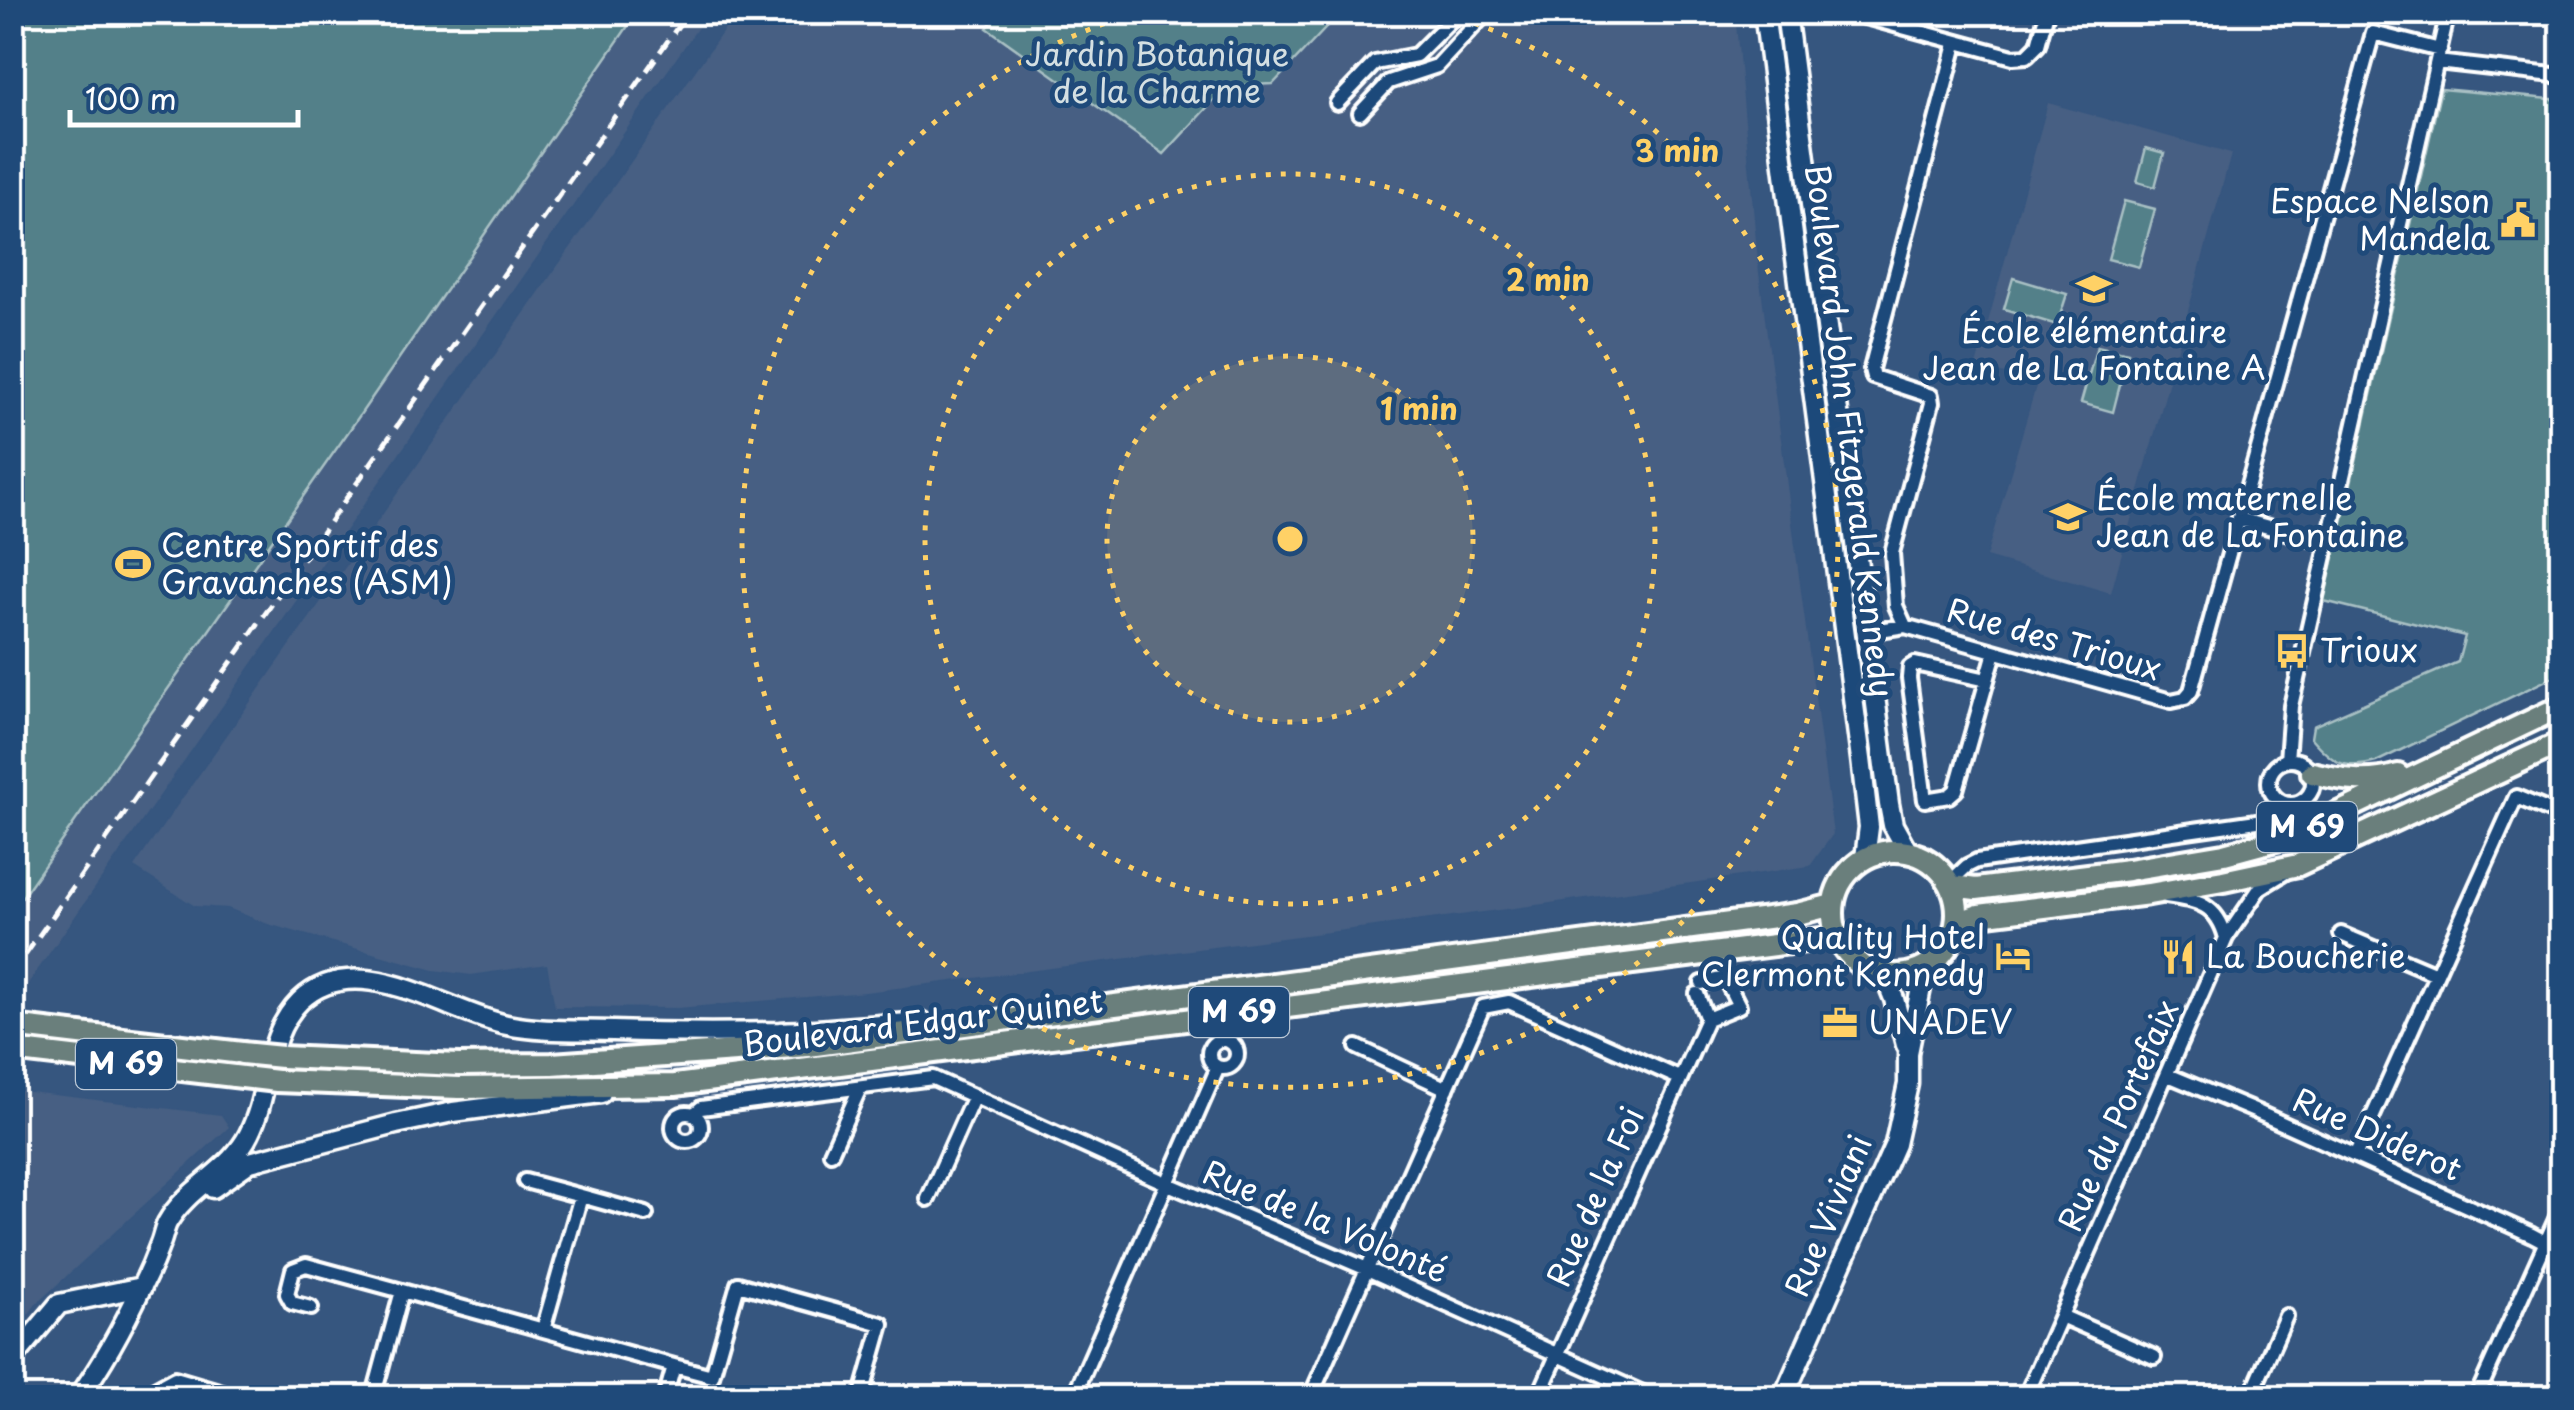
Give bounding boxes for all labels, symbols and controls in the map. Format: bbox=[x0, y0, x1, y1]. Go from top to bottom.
park label: Jardin Botanique de la Charme bbox=[1025, 29, 1289, 114]
scale bar bbox=[70, 65, 298, 127]
text: 100 m bbox=[85, 75, 177, 120]
text: 3 min bbox=[1635, 127, 1719, 172]
street label: Boulevard John Fitzgerald Kennedy bbox=[1794, 161, 1908, 700]
place label: Espace Nelson Mandela bbox=[2270, 176, 2490, 261]
public building icon: Espace Nelson Mandela bbox=[2499, 201, 2537, 239]
text: 2 min bbox=[1506, 256, 1590, 301]
school or university icon: École élémentaire Jean de La Fontaine A bbox=[2075, 270, 2113, 308]
place label: École élémentaire Jean de La Fontaine A bbox=[1922, 306, 2266, 391]
text: 1 min bbox=[1380, 385, 1458, 430]
place label: École maternelle Jean de La Fontaine bbox=[2096, 473, 2405, 558]
school or university icon: École maternelle Jean de La Fontaine bbox=[2049, 498, 2087, 536]
place label: Centre Sportif des Gravanches (ASM) bbox=[161, 520, 453, 605]
centre of rings bbox=[1272, 521, 1308, 557]
sports icon: Centre Sportif des Gravanches (ASM) bbox=[114, 545, 152, 583]
street label: Rue des Trioux bbox=[1942, 585, 2167, 692]
place label: Trioux bbox=[2320, 625, 2418, 673]
bus stop icon: Trioux bbox=[2273, 632, 2311, 670]
road number: M 69 bbox=[2257, 802, 2357, 852]
place label: Quality Hotel Clermont Kennedy bbox=[1701, 912, 1985, 997]
place label: La Boucherie bbox=[2206, 931, 2406, 979]
hotel icon: Quality Hotel Clermont Kennedy bbox=[1994, 937, 2032, 975]
restaurant icon: La Boucherie bbox=[2159, 938, 2197, 976]
street label: Boulevard Edgar Quinet bbox=[740, 975, 1105, 1067]
road number: M 69 bbox=[1189, 987, 1289, 1037]
street label: Rue du Portefaix bbox=[2045, 992, 2190, 1239]
place label: UNADEV bbox=[1868, 997, 2012, 1045]
office icon: UNADEV bbox=[1821, 1004, 1859, 1042]
road number: M 69 bbox=[76, 1039, 176, 1089]
street label: Rue Diderot bbox=[2286, 1075, 2470, 1192]
street label: Rue de la Foi bbox=[1533, 1099, 1655, 1294]
street label: Rue Viviani bbox=[1772, 1127, 1883, 1304]
street label: Rue de la Volonté bbox=[1196, 1147, 1456, 1293]

